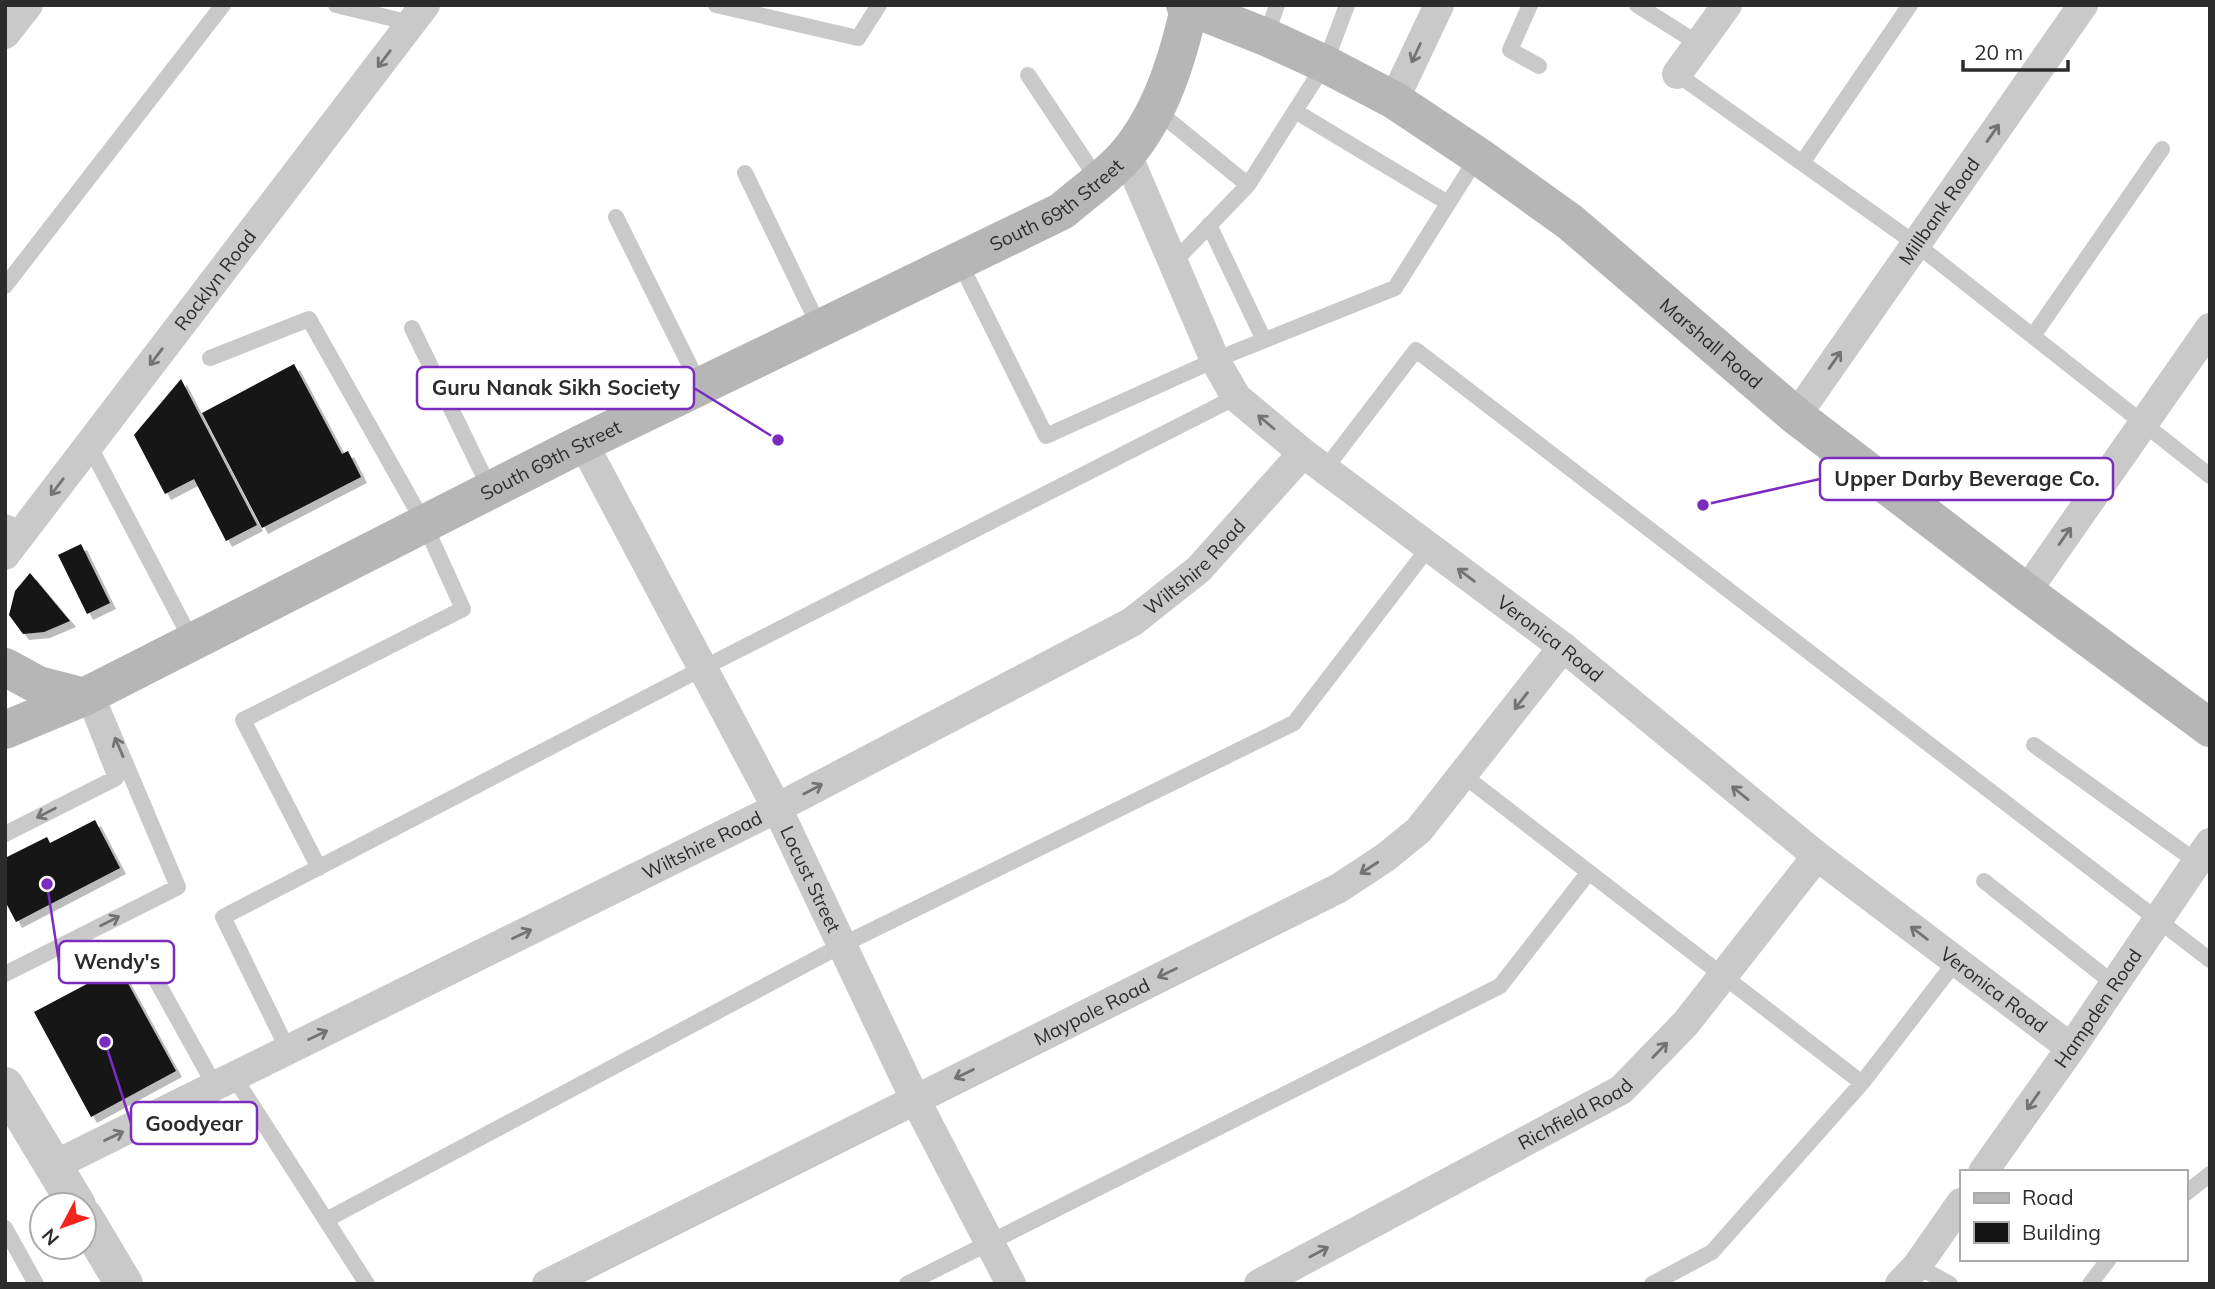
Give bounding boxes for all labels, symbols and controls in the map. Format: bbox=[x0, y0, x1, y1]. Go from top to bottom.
scale bar bbox=[1963, 28, 2068, 72]
text: 20 m bbox=[1974, 39, 2023, 65]
one-way arrow bbox=[1409, 42, 1423, 63]
one-way arrow bbox=[376, 50, 391, 68]
one-way arrow bbox=[1986, 124, 2000, 143]
street label: South 69th Street bbox=[986, 153, 1128, 256]
street label: Millbank Road bbox=[1893, 153, 1985, 269]
street label: Rocklyn Road bbox=[169, 225, 261, 335]
street label: Marshall Road bbox=[1655, 293, 1767, 394]
one-way arrow bbox=[149, 347, 164, 366]
one-way arrow bbox=[1828, 351, 1842, 370]
callout: Guru Nanak Sikh Society bbox=[417, 367, 694, 409]
text: Guru Nanak Sikh Society bbox=[432, 374, 681, 400]
street label: South 69th Street bbox=[476, 414, 625, 505]
one-way arrow bbox=[1257, 414, 1275, 430]
callout: Upper Darby Beverage Co. bbox=[1820, 458, 2113, 500]
text: Upper Darby Beverage Co. bbox=[1834, 465, 2100, 491]
one-way arrow bbox=[50, 477, 65, 496]
street label: Wiltshire Road bbox=[1139, 514, 1250, 620]
one-way arrow bbox=[2058, 527, 2072, 546]
one-way arrow bbox=[1457, 567, 1476, 582]
street label: Veronica Road bbox=[1492, 590, 1608, 687]
one-way arrow bbox=[1514, 691, 1529, 710]
one-way arrow bbox=[112, 737, 125, 759]
one-way arrow bbox=[802, 781, 823, 795]
one-way arrow bbox=[1731, 785, 1749, 800]
street label: Wiltshire Road bbox=[638, 805, 766, 885]
one-way arrow bbox=[36, 807, 57, 821]
street label: Locust Street bbox=[775, 822, 846, 936]
one-way arrow bbox=[1360, 861, 1379, 875]
one-way arrow bbox=[99, 914, 120, 928]
one-way arrow bbox=[1910, 926, 1928, 941]
one-way arrow bbox=[511, 927, 532, 941]
callout: Wendy's bbox=[59, 941, 174, 983]
street label: Veronica Road bbox=[1936, 941, 2052, 1038]
street label: Hampden Road bbox=[2049, 944, 2147, 1072]
text: Wendy's bbox=[74, 948, 160, 974]
one-way arrow bbox=[1157, 967, 1178, 981]
street label: Maypole Road bbox=[1030, 973, 1154, 1051]
one-way arrow bbox=[307, 1028, 328, 1042]
one-way arrow bbox=[1652, 1042, 1669, 1059]
one-way arrow bbox=[954, 1068, 975, 1082]
street label: Richfield Road bbox=[1514, 1073, 1638, 1155]
one-way arrow bbox=[2026, 1091, 2040, 1110]
callout: Goodyear bbox=[131, 1102, 257, 1144]
text: Goodyear bbox=[145, 1110, 243, 1136]
one-way arrow bbox=[103, 1129, 124, 1143]
legend bbox=[1960, 1170, 2187, 1261]
text: Road bbox=[2022, 1184, 2073, 1210]
north arrow bbox=[28, 1191, 98, 1261]
text: Building bbox=[2022, 1219, 2101, 1245]
text: N bbox=[36, 1224, 64, 1250]
one-way arrow bbox=[1308, 1245, 1329, 1258]

